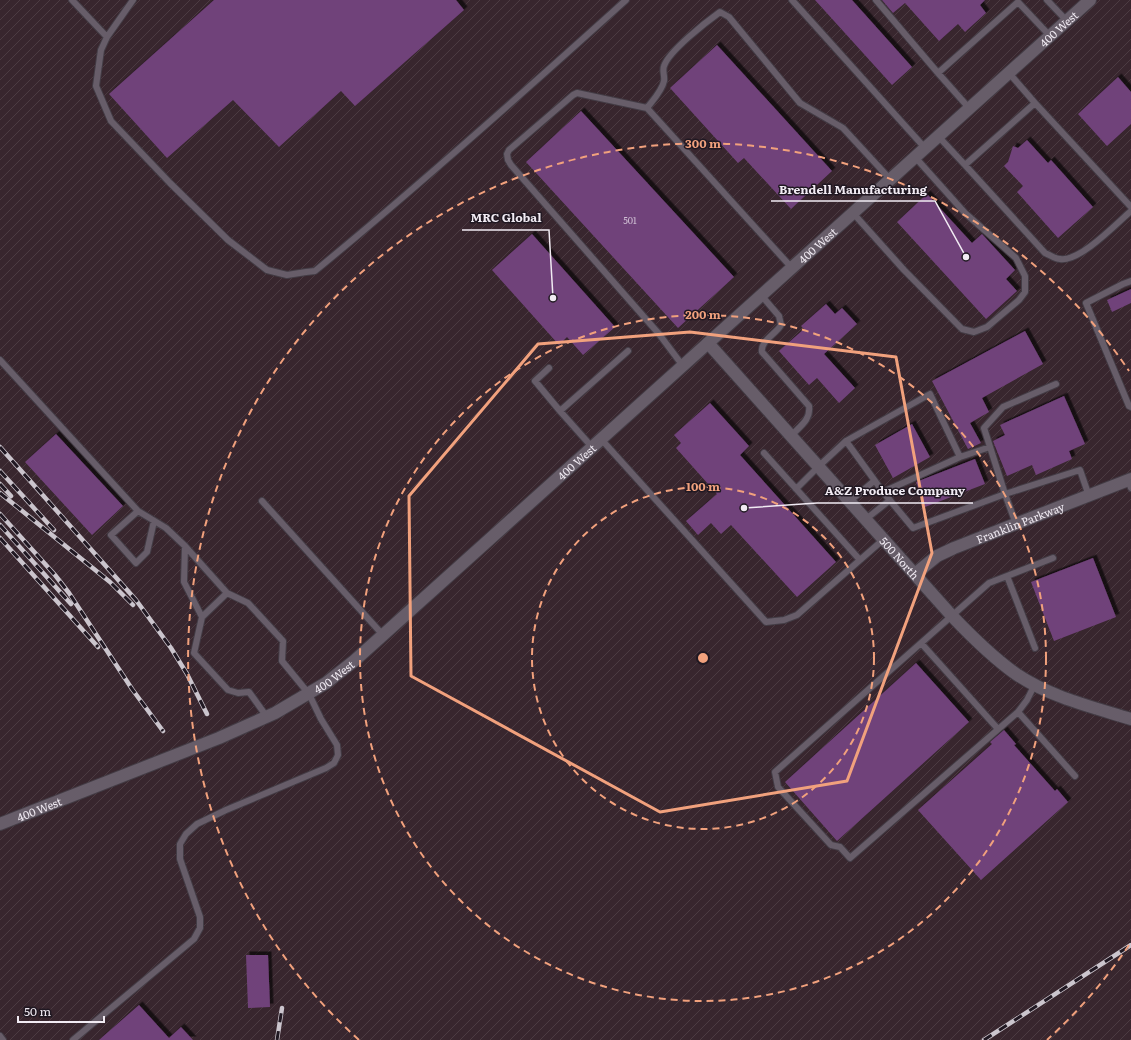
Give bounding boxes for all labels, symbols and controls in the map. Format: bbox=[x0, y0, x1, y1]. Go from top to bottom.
street label: 400 West bbox=[1035, 7, 1081, 50]
text: 300 m bbox=[685, 134, 721, 152]
callout: Brendell Manufacturing bbox=[771, 177, 935, 201]
text: Brendell Manufacturing bbox=[779, 180, 928, 198]
callout: MRC Global bbox=[462, 206, 549, 230]
text: MRC Global bbox=[470, 208, 542, 226]
house number: 501 bbox=[623, 213, 637, 227]
street label: 400 West bbox=[794, 223, 840, 267]
text: 200 m bbox=[685, 305, 721, 323]
street label: 400 West bbox=[553, 440, 599, 483]
text: 100 m bbox=[686, 477, 720, 495]
callout: A&Z Produce Company bbox=[817, 479, 973, 503]
text: A&Z Produce Company bbox=[825, 481, 966, 499]
street label: Franklin Parkway bbox=[974, 498, 1067, 547]
street label: 500 North bbox=[876, 533, 923, 583]
centre of rings bbox=[696, 651, 710, 665]
street label: 400 West bbox=[311, 656, 358, 697]
street label: 400 West bbox=[14, 792, 64, 825]
scale bar bbox=[18, 998, 104, 1024]
text: 50 m bbox=[24, 1002, 51, 1020]

